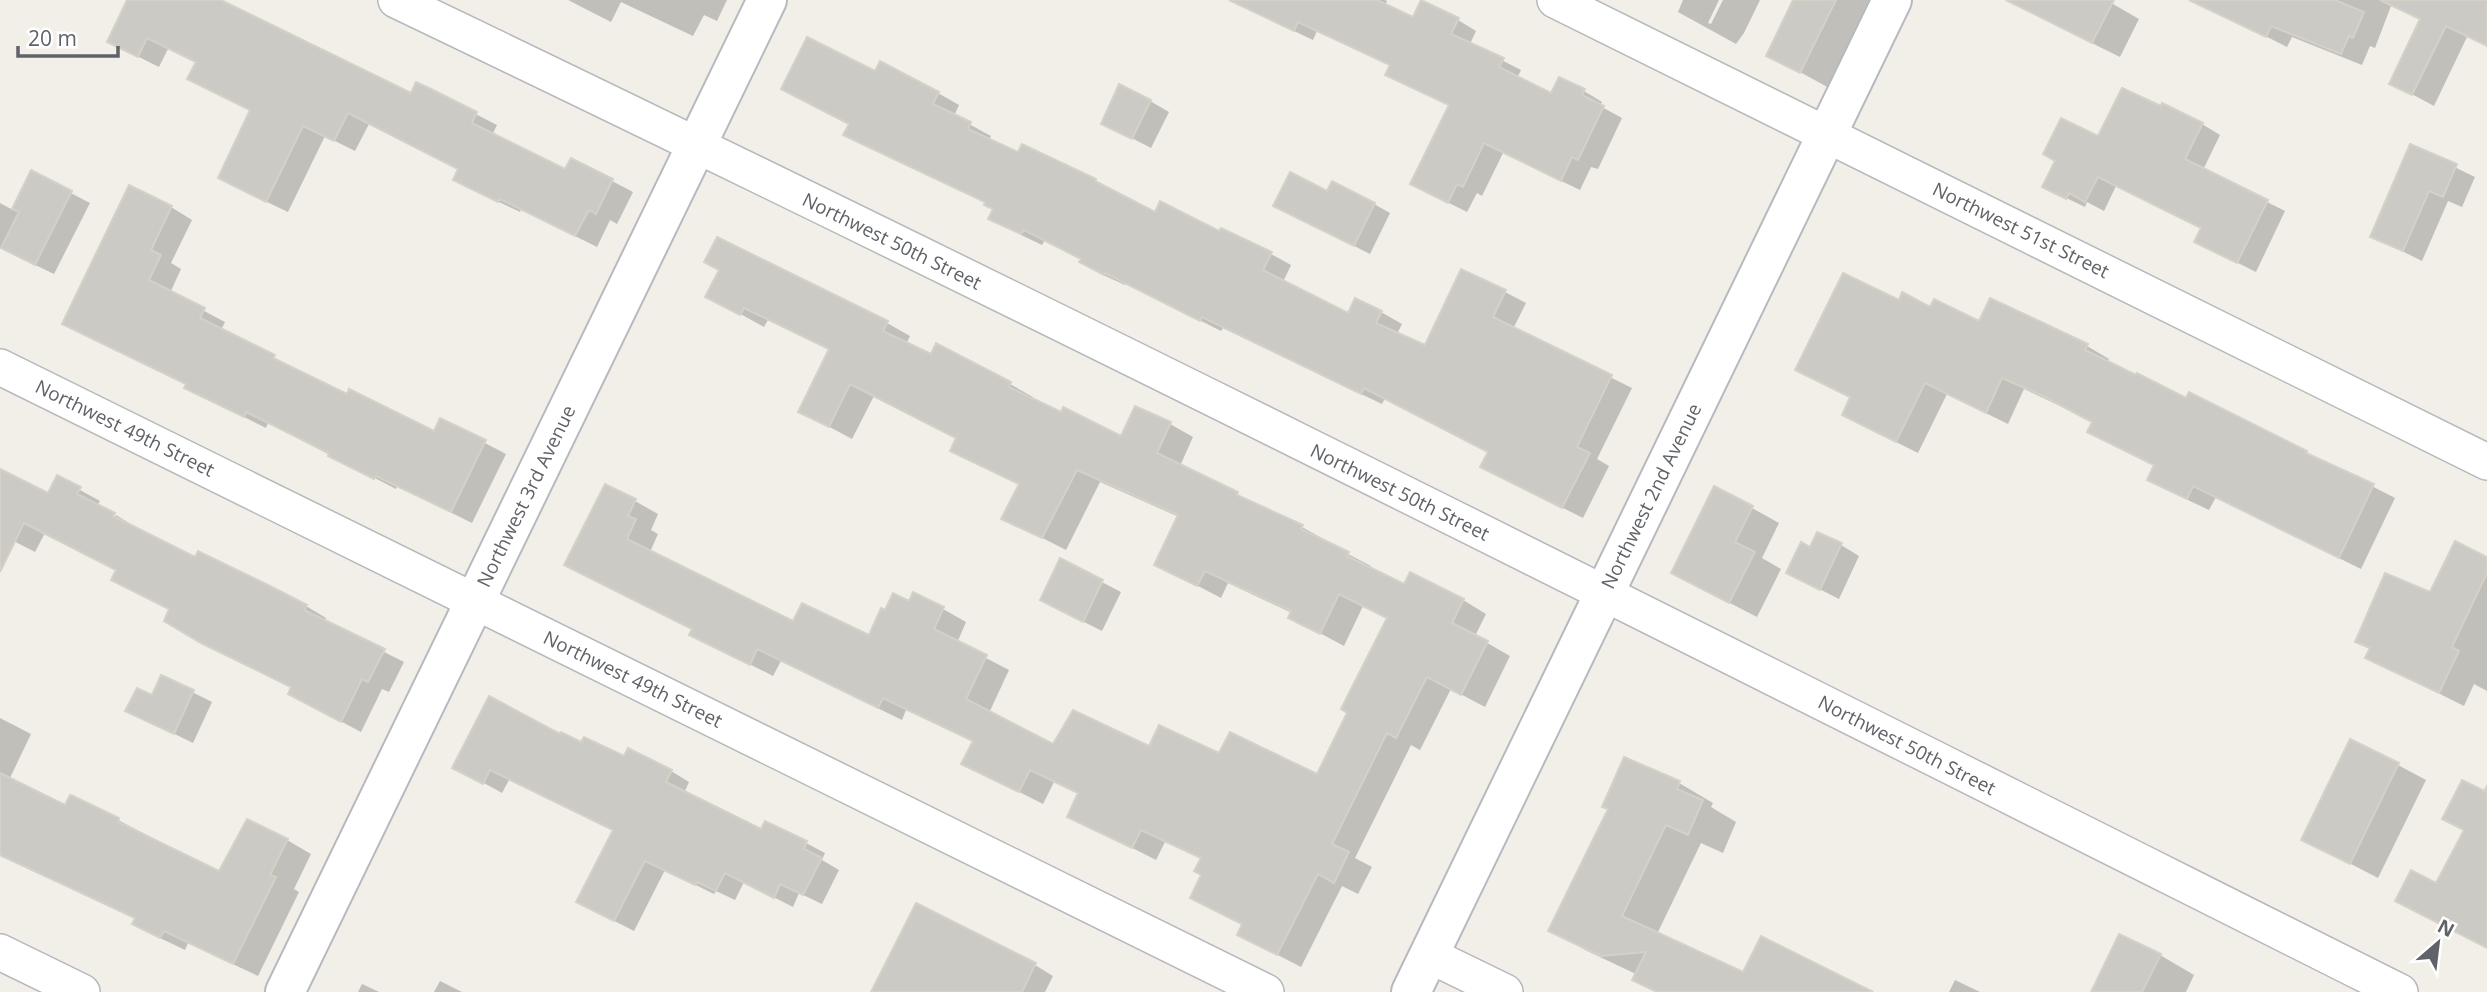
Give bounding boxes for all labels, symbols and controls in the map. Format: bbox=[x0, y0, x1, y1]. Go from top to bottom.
scale bar bbox=[18, 14, 117, 58]
text: 20 m bbox=[28, 24, 77, 52]
street label: Northwest 51st Street bbox=[1928, 176, 2114, 284]
street label: Northwest 50th Street bbox=[798, 186, 986, 296]
street label: Northwest 49th Street bbox=[31, 373, 219, 483]
street label: Northwest 2nd Avenue bbox=[1595, 399, 1707, 593]
street label: Northwest 3rd Avenue bbox=[471, 401, 581, 591]
street label: Northwest 50th Street bbox=[1306, 437, 1494, 547]
street label: Northwest 49th Street bbox=[539, 624, 727, 734]
street label: Northwest 50th Street bbox=[1814, 689, 2001, 801]
north arrow bbox=[2403, 908, 2473, 978]
text: N bbox=[2433, 913, 2459, 943]

